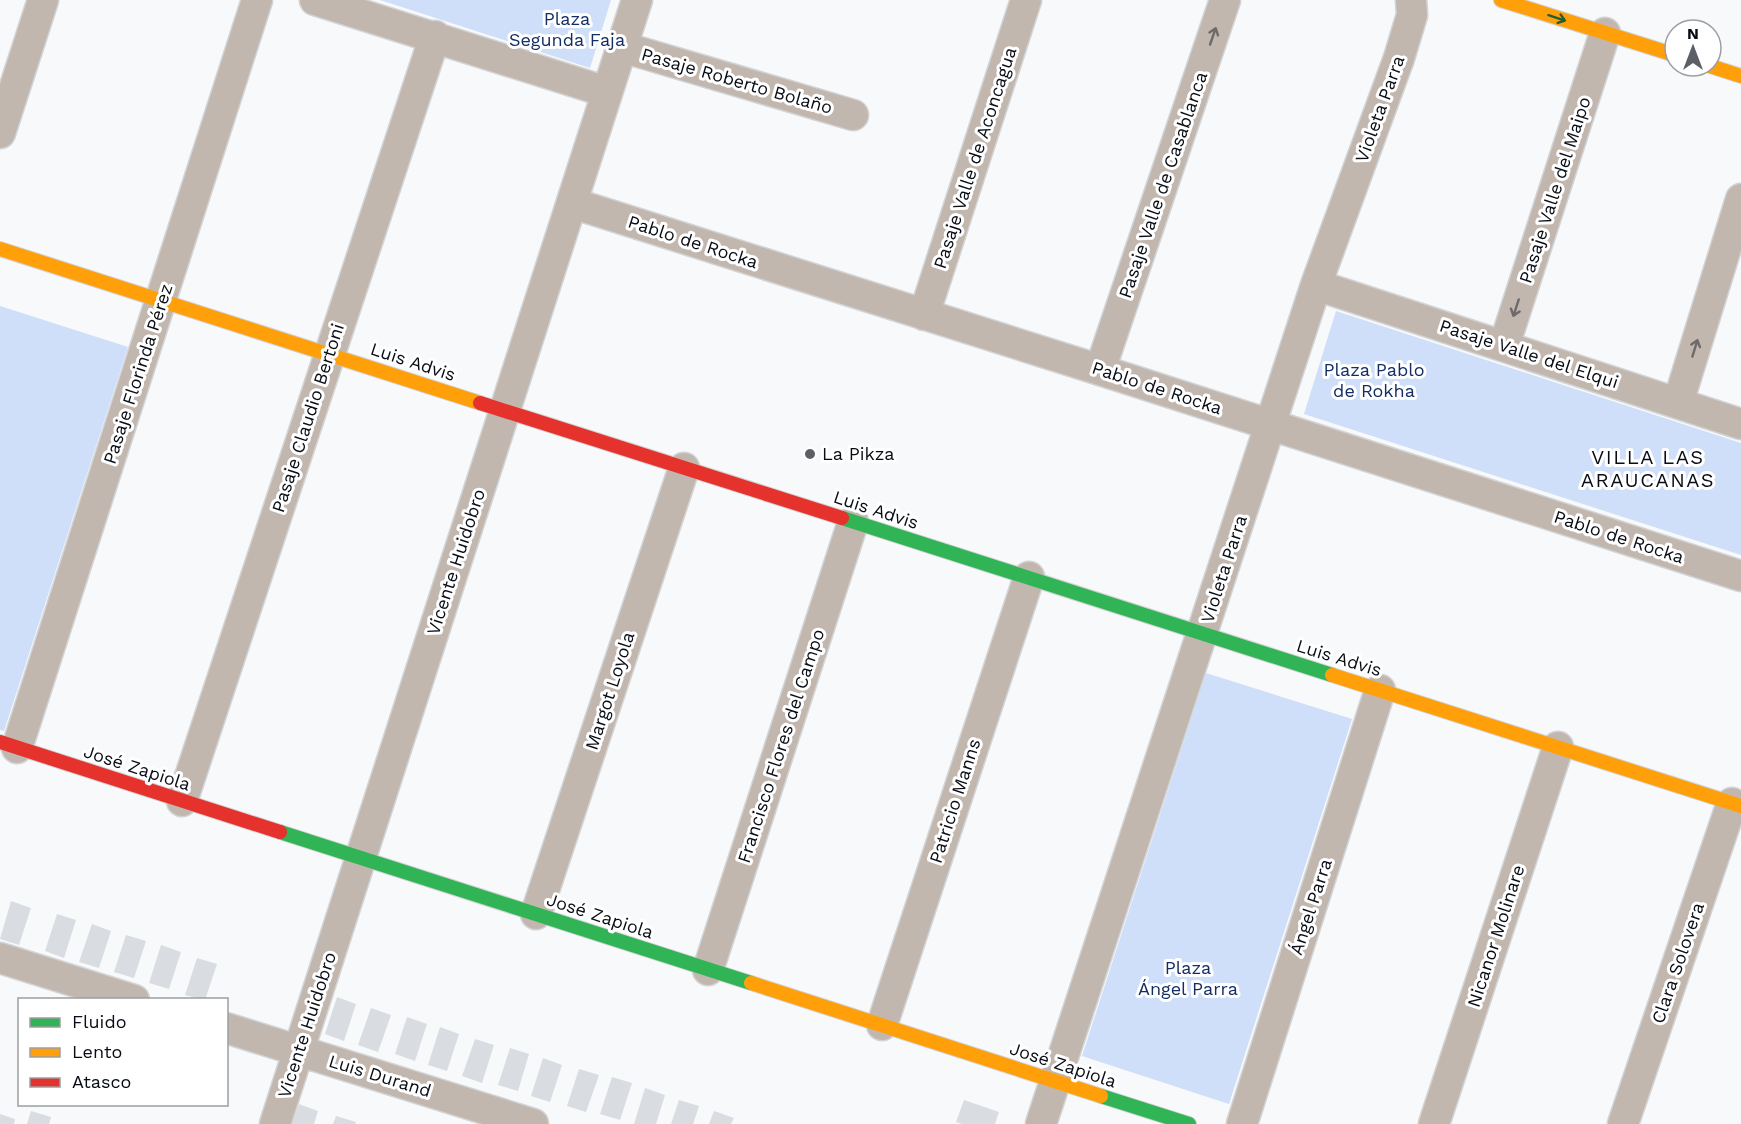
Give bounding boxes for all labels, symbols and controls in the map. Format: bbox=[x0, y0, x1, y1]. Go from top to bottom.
park label: Plaza Segunda Faja bbox=[509, 8, 625, 50]
one-way arrow bbox=[1547, 13, 1566, 24]
north arrow bbox=[1663, 18, 1723, 78]
text: N bbox=[1687, 24, 1699, 43]
one-way arrow bbox=[1208, 27, 1219, 46]
street label: Pasaje Roberto Bolaño bbox=[639, 43, 835, 118]
street label: Pasaje Valle de Aconcagua bbox=[929, 44, 1020, 271]
street label: Violeta Parra bbox=[1350, 53, 1409, 165]
street label: Pasaje Valle de Casablanca bbox=[1114, 69, 1211, 301]
street label: Pasaje Valle del Maipo bbox=[1514, 94, 1595, 286]
street label: Pablo de Rocka bbox=[625, 211, 761, 272]
street label: Pasaje Florinda Pérez bbox=[98, 281, 177, 467]
one-way arrow bbox=[1510, 298, 1521, 317]
street label: Pasaje Valle del Elqui bbox=[1437, 315, 1621, 392]
street label: Pasaje Claudio Bertoni bbox=[267, 321, 348, 515]
street label: Luis Advis bbox=[368, 338, 458, 385]
one-way arrow bbox=[1690, 338, 1701, 357]
street label: Pablo de Rocka bbox=[1089, 357, 1225, 418]
park label: Plaza Pablo de Rokha bbox=[1324, 359, 1424, 401]
place label: La Pikza bbox=[822, 443, 894, 464]
district label: VILLA LAS ARAUCANAS bbox=[1581, 445, 1715, 492]
marker: La Pikza bbox=[803, 447, 817, 461]
street label: Vicente Huidobro bbox=[422, 486, 489, 637]
street label: Luis Advis bbox=[831, 486, 921, 533]
street label: Pablo de Rocka bbox=[1551, 506, 1687, 567]
street label: Violeta Parra bbox=[1196, 512, 1251, 625]
street label: Francisco Flores del Campo bbox=[733, 626, 828, 866]
street label: Margot Loyola bbox=[581, 629, 639, 753]
street label: Luis Advis bbox=[1294, 635, 1384, 680]
street label: Patricio Manns bbox=[925, 736, 985, 866]
street label: José Zapiola bbox=[81, 740, 193, 795]
street label: Ángel Parra bbox=[1285, 856, 1336, 958]
street label: Nicanor Molinare bbox=[1463, 862, 1528, 1010]
street label: José Zapiola bbox=[544, 888, 656, 943]
street label: Clara Solovera bbox=[1647, 900, 1708, 1026]
street label: Vicente Huidobro bbox=[273, 949, 340, 1100]
park label: Plaza Ángel Parra bbox=[1138, 957, 1238, 999]
legend bbox=[18, 998, 228, 1106]
text: Fluido bbox=[72, 1011, 126, 1032]
street label: José Zapiola bbox=[1007, 1037, 1119, 1092]
text: Lento bbox=[72, 1041, 122, 1062]
street label: Luis Durand bbox=[326, 1050, 434, 1101]
text: Atasco bbox=[72, 1071, 131, 1092]

